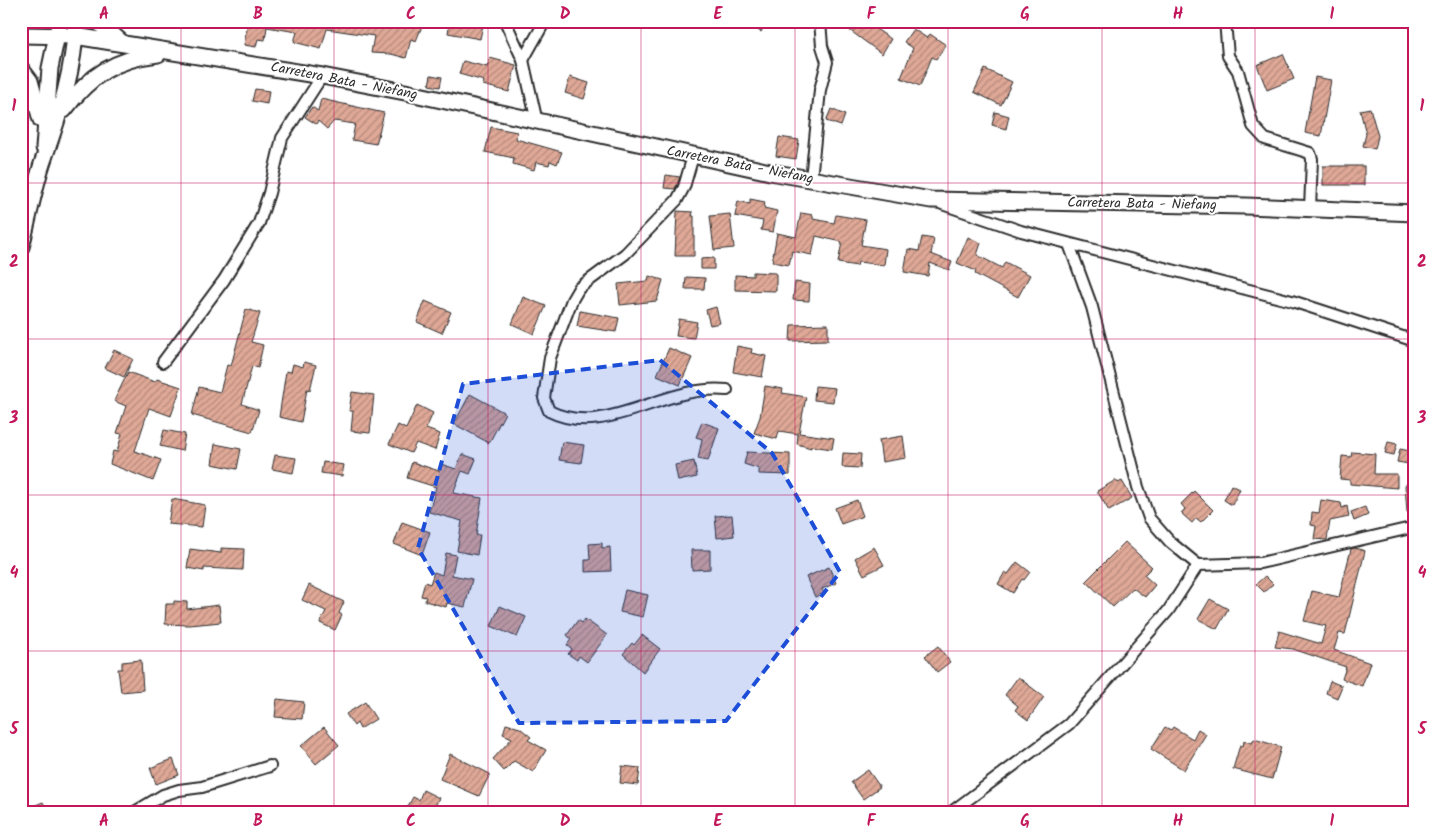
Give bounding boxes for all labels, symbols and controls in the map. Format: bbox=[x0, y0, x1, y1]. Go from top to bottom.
text: A bbox=[99, 2, 109, 27]
text: B bbox=[253, 2, 263, 27]
text: C bbox=[406, 2, 416, 27]
text: D bbox=[560, 2, 571, 27]
text: E bbox=[714, 2, 724, 27]
text: F bbox=[867, 2, 877, 27]
text: G bbox=[1020, 2, 1030, 27]
text: H bbox=[1173, 2, 1183, 27]
text: I bbox=[1330, 2, 1335, 27]
street label: Carretera Bata - Niefang bbox=[269, 56, 419, 106]
text: 1 bbox=[12, 94, 17, 119]
text: 1 bbox=[1420, 94, 1425, 119]
street label: Carretera Bata - Niefang bbox=[665, 140, 815, 190]
street label: Carretera Bata - Niefang bbox=[1067, 192, 1217, 216]
text: 2 bbox=[9, 250, 19, 275]
text: 2 bbox=[1417, 250, 1427, 275]
text: 3 bbox=[9, 406, 19, 431]
text: 3 bbox=[1417, 406, 1427, 431]
text: 4 bbox=[10, 561, 19, 586]
text: 4 bbox=[1418, 561, 1427, 586]
text: 5 bbox=[9, 717, 20, 742]
text: 5 bbox=[1417, 717, 1428, 742]
text: A bbox=[99, 809, 109, 834]
text: B bbox=[253, 809, 263, 834]
text: C bbox=[406, 809, 416, 834]
text: D bbox=[560, 809, 571, 834]
text: E bbox=[714, 809, 724, 834]
text: F bbox=[867, 809, 877, 834]
text: G bbox=[1020, 809, 1030, 834]
text: H bbox=[1173, 809, 1183, 834]
text: I bbox=[1330, 809, 1335, 834]

